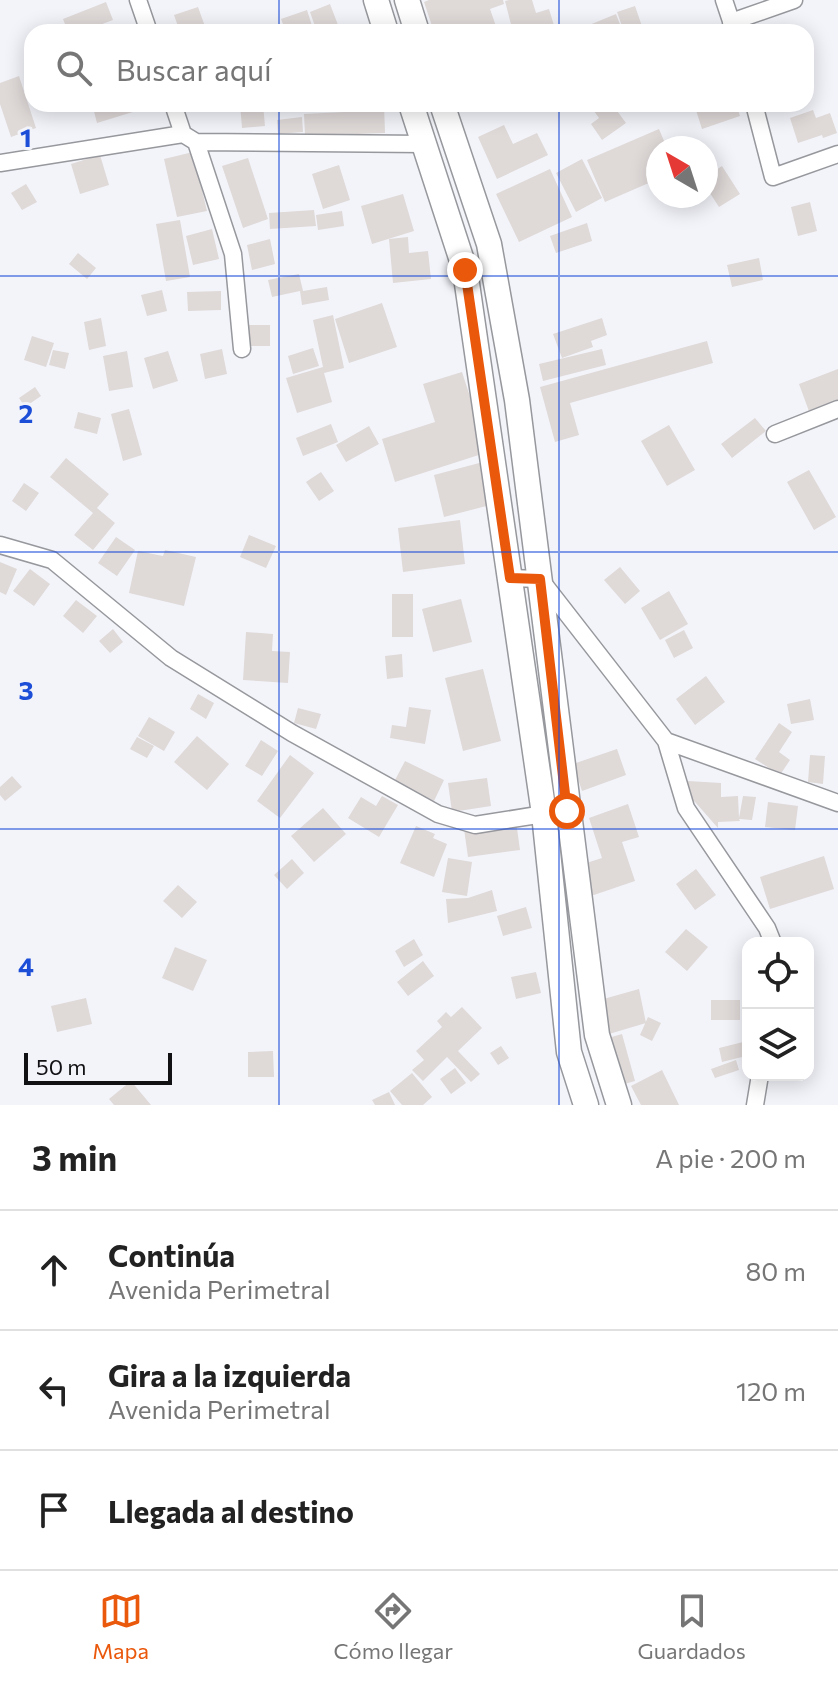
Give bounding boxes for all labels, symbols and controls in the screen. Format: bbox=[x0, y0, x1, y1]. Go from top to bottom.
search box bbox=[24, 24, 814, 112]
icon: search bbox=[52, 46, 96, 90]
text: Buscar aquí bbox=[116, 50, 272, 87]
text: 1 bbox=[20, 121, 32, 152]
north arrow bbox=[646, 136, 718, 208]
route end bbox=[447, 252, 483, 288]
text: 2 bbox=[19, 397, 33, 428]
text: 3 bbox=[18, 674, 34, 705]
route start bbox=[549, 793, 585, 829]
map controls bbox=[742, 937, 814, 1081]
button: locate bbox=[742, 937, 814, 1009]
text: 4 bbox=[18, 950, 34, 981]
button: layers bbox=[742, 1009, 814, 1081]
scale bar bbox=[24, 1049, 172, 1085]
text: 50 m bbox=[36, 1053, 86, 1080]
text: 3 min bbox=[32, 1136, 117, 1178]
text: A pie · 200 m bbox=[655, 1142, 806, 1173]
text: Continúa bbox=[108, 1236, 235, 1273]
icon: ahead bbox=[32, 1248, 76, 1292]
text: 80 m bbox=[746, 1255, 806, 1286]
text: Avenida Perimetral bbox=[108, 1273, 331, 1304]
text: Gira a la izquierda bbox=[108, 1356, 351, 1393]
icon: left bbox=[32, 1368, 76, 1412]
text: 120 m bbox=[736, 1375, 806, 1406]
text: Avenida Perimetral bbox=[108, 1393, 331, 1424]
icon: arrive bbox=[32, 1488, 76, 1532]
text: Llegada al destino bbox=[108, 1492, 354, 1529]
tab: Mapa bbox=[92, 1589, 149, 1664]
tab: Cómo llegar bbox=[334, 1589, 453, 1664]
tab: Guardados bbox=[638, 1589, 746, 1664]

